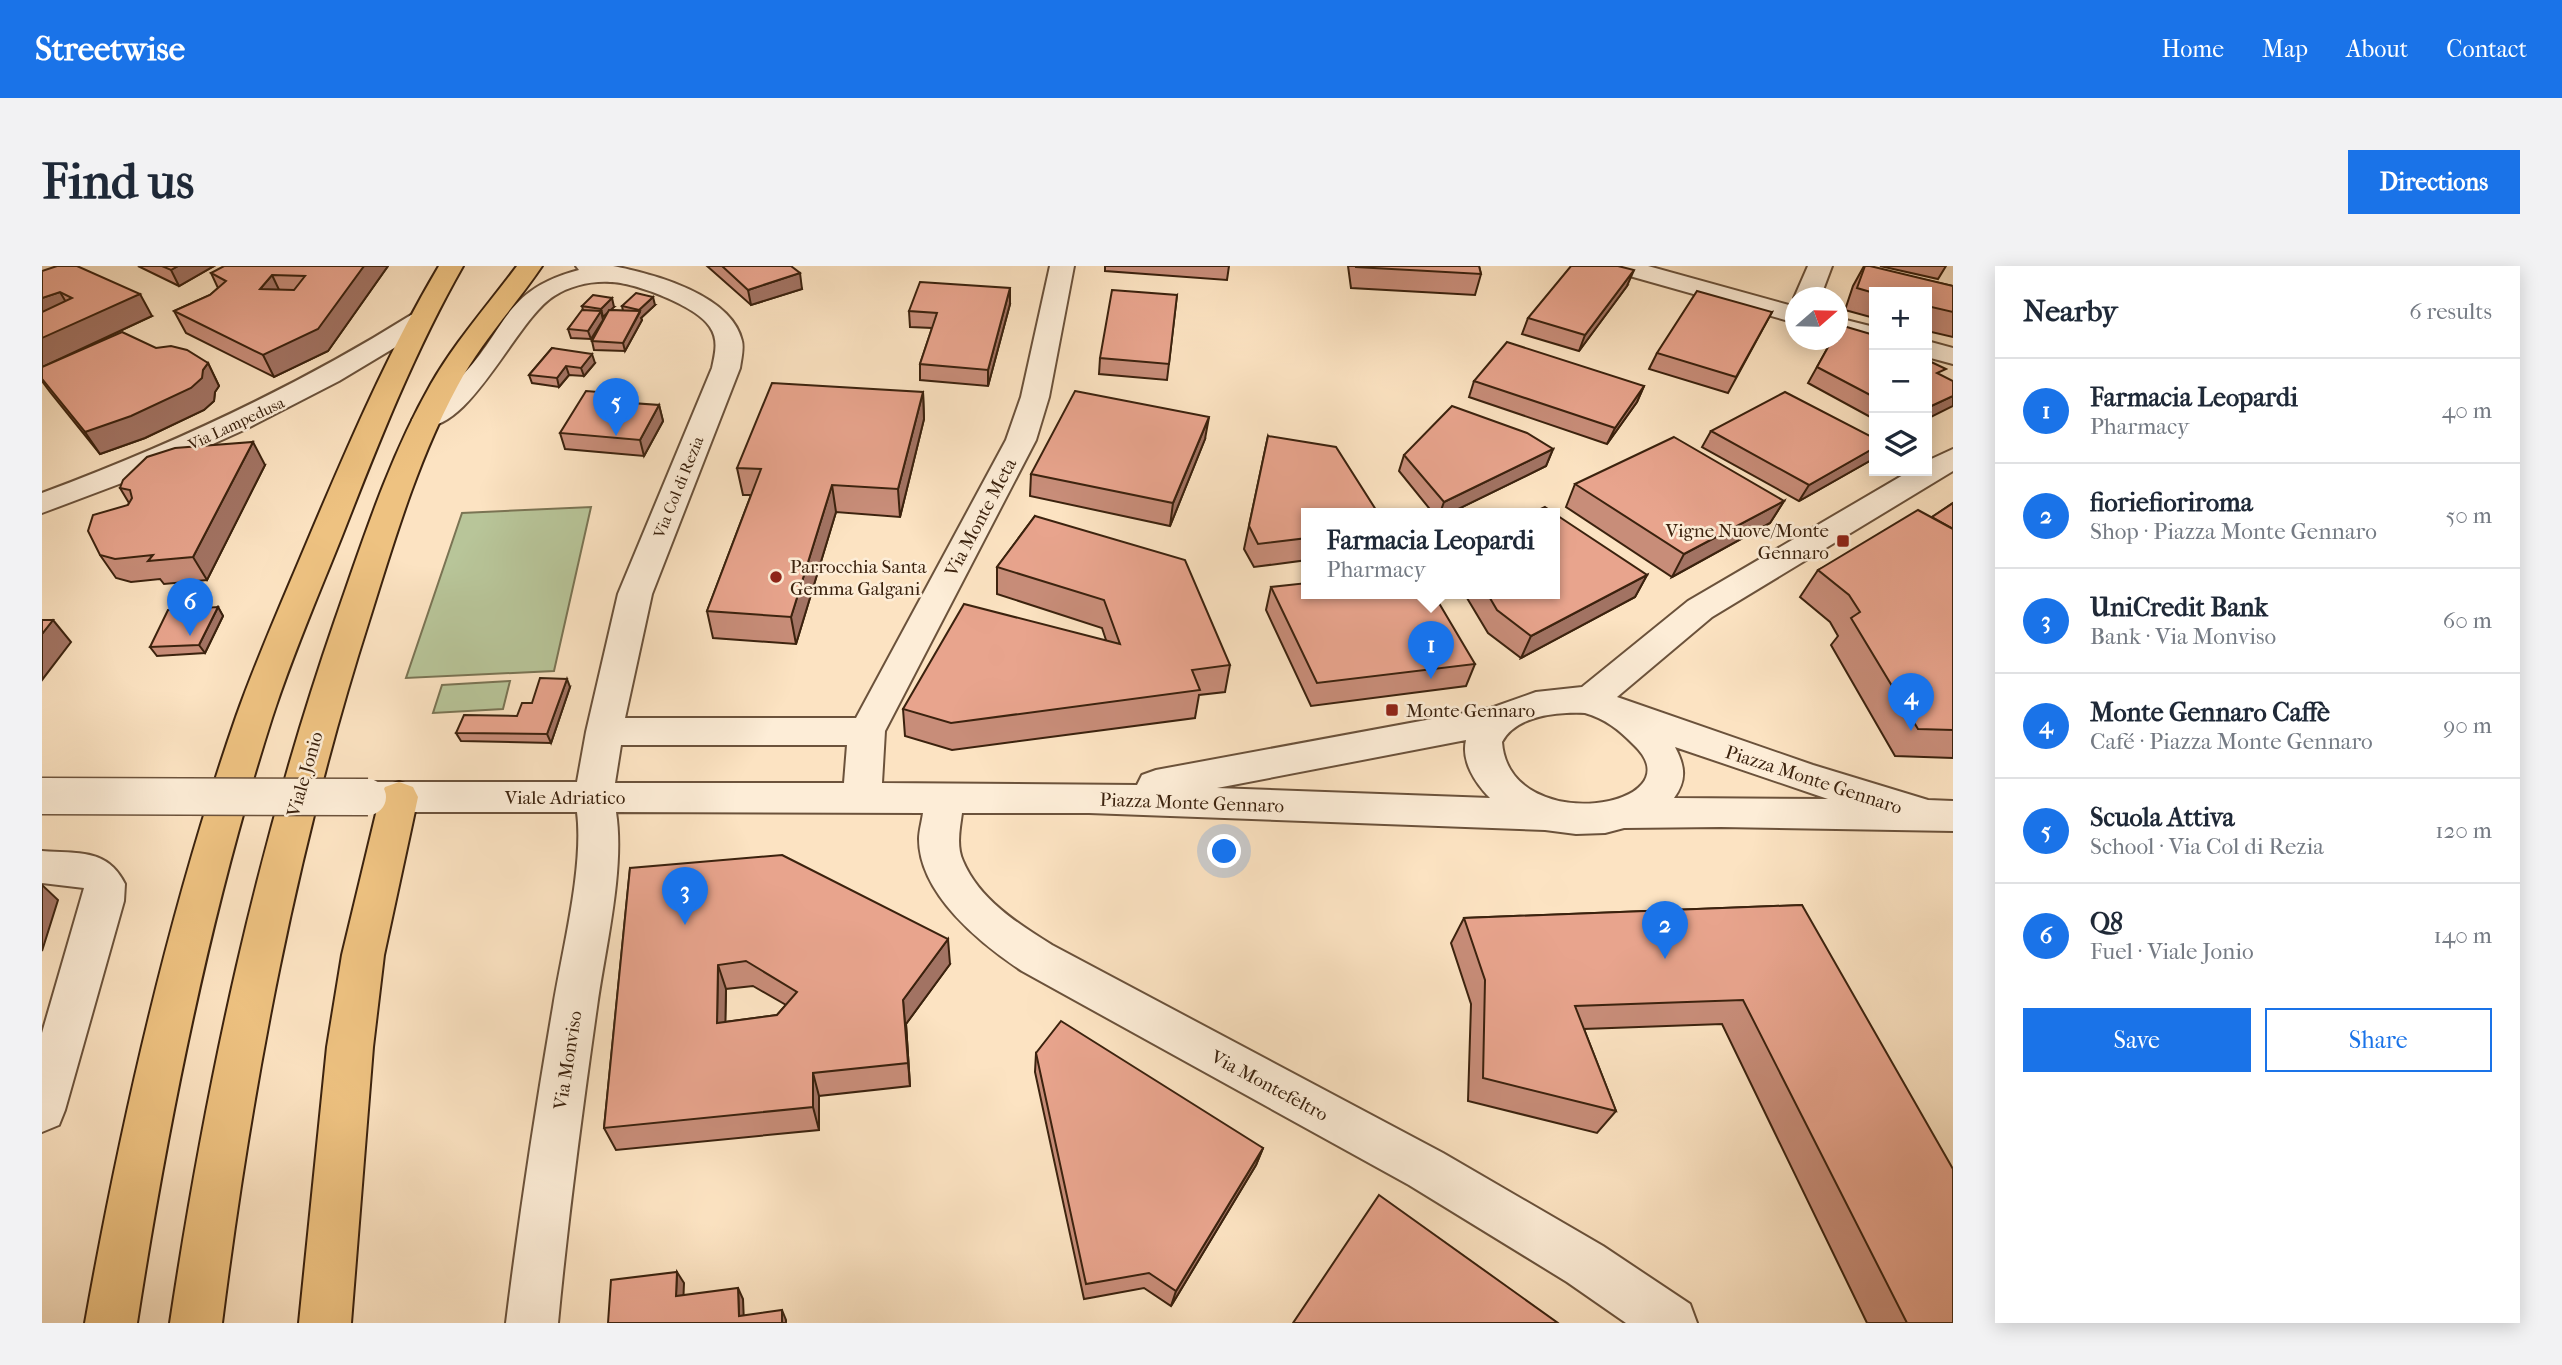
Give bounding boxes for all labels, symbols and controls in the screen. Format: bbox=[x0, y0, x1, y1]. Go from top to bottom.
text: Streetwise bbox=[35, 30, 185, 69]
text: Home bbox=[2162, 35, 2224, 63]
text: Map bbox=[2262, 35, 2308, 63]
text: About bbox=[2346, 35, 2408, 63]
text: Contact bbox=[2446, 35, 2527, 63]
button: Directions bbox=[2348, 150, 2520, 214]
text: Find us bbox=[42, 153, 194, 211]
north arrow bbox=[1785, 287, 1848, 350]
map controls bbox=[1869, 287, 1932, 476]
button: + bbox=[1869, 287, 1932, 350]
text: Nearby bbox=[2023, 294, 2118, 329]
text: 6 results bbox=[2409, 298, 2492, 325]
button: − bbox=[1869, 350, 1932, 413]
pin: 5 bbox=[593, 378, 639, 436]
text: Farmacia Leopardi bbox=[2090, 382, 2298, 413]
street label: Via Lampedusa bbox=[184, 393, 288, 454]
text: 1 bbox=[2042, 397, 2050, 424]
text: 40 m bbox=[2442, 397, 2492, 424]
button: layers bbox=[1869, 413, 1932, 476]
text: Pharmacy bbox=[2090, 413, 2189, 440]
street label: Via Col di Rezia bbox=[649, 433, 708, 542]
street label: Via Monte Meta bbox=[940, 454, 1021, 581]
text: fioriefioriroma bbox=[2090, 487, 2253, 518]
text: 2 bbox=[2040, 502, 2052, 529]
text: 50 m bbox=[2445, 502, 2492, 529]
popup bbox=[1301, 508, 1560, 599]
text: Shop · Piazza Monte Gennaro bbox=[2090, 518, 2377, 545]
place label: Vigne Nuove/Monte Gennaro bbox=[1665, 520, 1829, 564]
text: Farmacia Leopardi bbox=[1327, 525, 1534, 556]
marker: Vigne Nuove/Monte Gennaro bbox=[1835, 533, 1851, 549]
place label: Parrocchia Santa Gemma Galgani bbox=[790, 556, 927, 600]
text: Pharmacy bbox=[1327, 556, 1426, 583]
marker: Parrocchia Santa Gemma Galgani bbox=[768, 569, 784, 585]
pin: 6 bbox=[167, 578, 213, 636]
text: UniCredit Bank bbox=[2090, 592, 2268, 623]
text: 3 bbox=[2041, 607, 2051, 634]
text: 60 m bbox=[2443, 607, 2492, 634]
pin: 1 bbox=[1408, 621, 1454, 679]
text: Bank · Via Monviso bbox=[2090, 623, 2276, 650]
pin: 4 bbox=[1888, 673, 1934, 731]
text: Monte Gennaro Caffè bbox=[2090, 697, 2330, 728]
place label: Monte Gennaro bbox=[1406, 700, 1535, 722]
marker: Monte Gennaro bbox=[1384, 702, 1400, 718]
text: 4 bbox=[2039, 712, 2053, 739]
text: 90 m bbox=[2443, 712, 2492, 739]
text: Café · Piazza Monte Gennaro bbox=[2090, 728, 2373, 755]
street label: Viale Jonio bbox=[282, 729, 328, 820]
street label: Piazza Monte Gennaro bbox=[1722, 741, 1905, 819]
street label: Viale Adriatico bbox=[504, 787, 626, 809]
street label: Piazza Monte Gennaro bbox=[1099, 789, 1285, 817]
text: Scuola Attiva bbox=[2090, 802, 2235, 833]
text: 5 bbox=[2041, 817, 2051, 844]
text: 120 m bbox=[2435, 817, 2492, 844]
text: School · Via Col di Rezia bbox=[2090, 833, 2324, 860]
your location bbox=[1207, 834, 1241, 868]
pin: 3 bbox=[662, 867, 708, 925]
pin: 2 bbox=[1642, 901, 1688, 959]
text: Q8 bbox=[2090, 907, 2123, 938]
text: 6 bbox=[2040, 922, 2052, 949]
text: 140 m bbox=[2433, 922, 2492, 949]
text: Fuel · Viale Jonio bbox=[2090, 938, 2254, 965]
button: Save bbox=[2023, 1008, 2251, 1072]
button: Share bbox=[2265, 1008, 2492, 1072]
street label: Via Monviso bbox=[549, 1009, 587, 1112]
street label: Via Montefeltro bbox=[1206, 1045, 1332, 1126]

